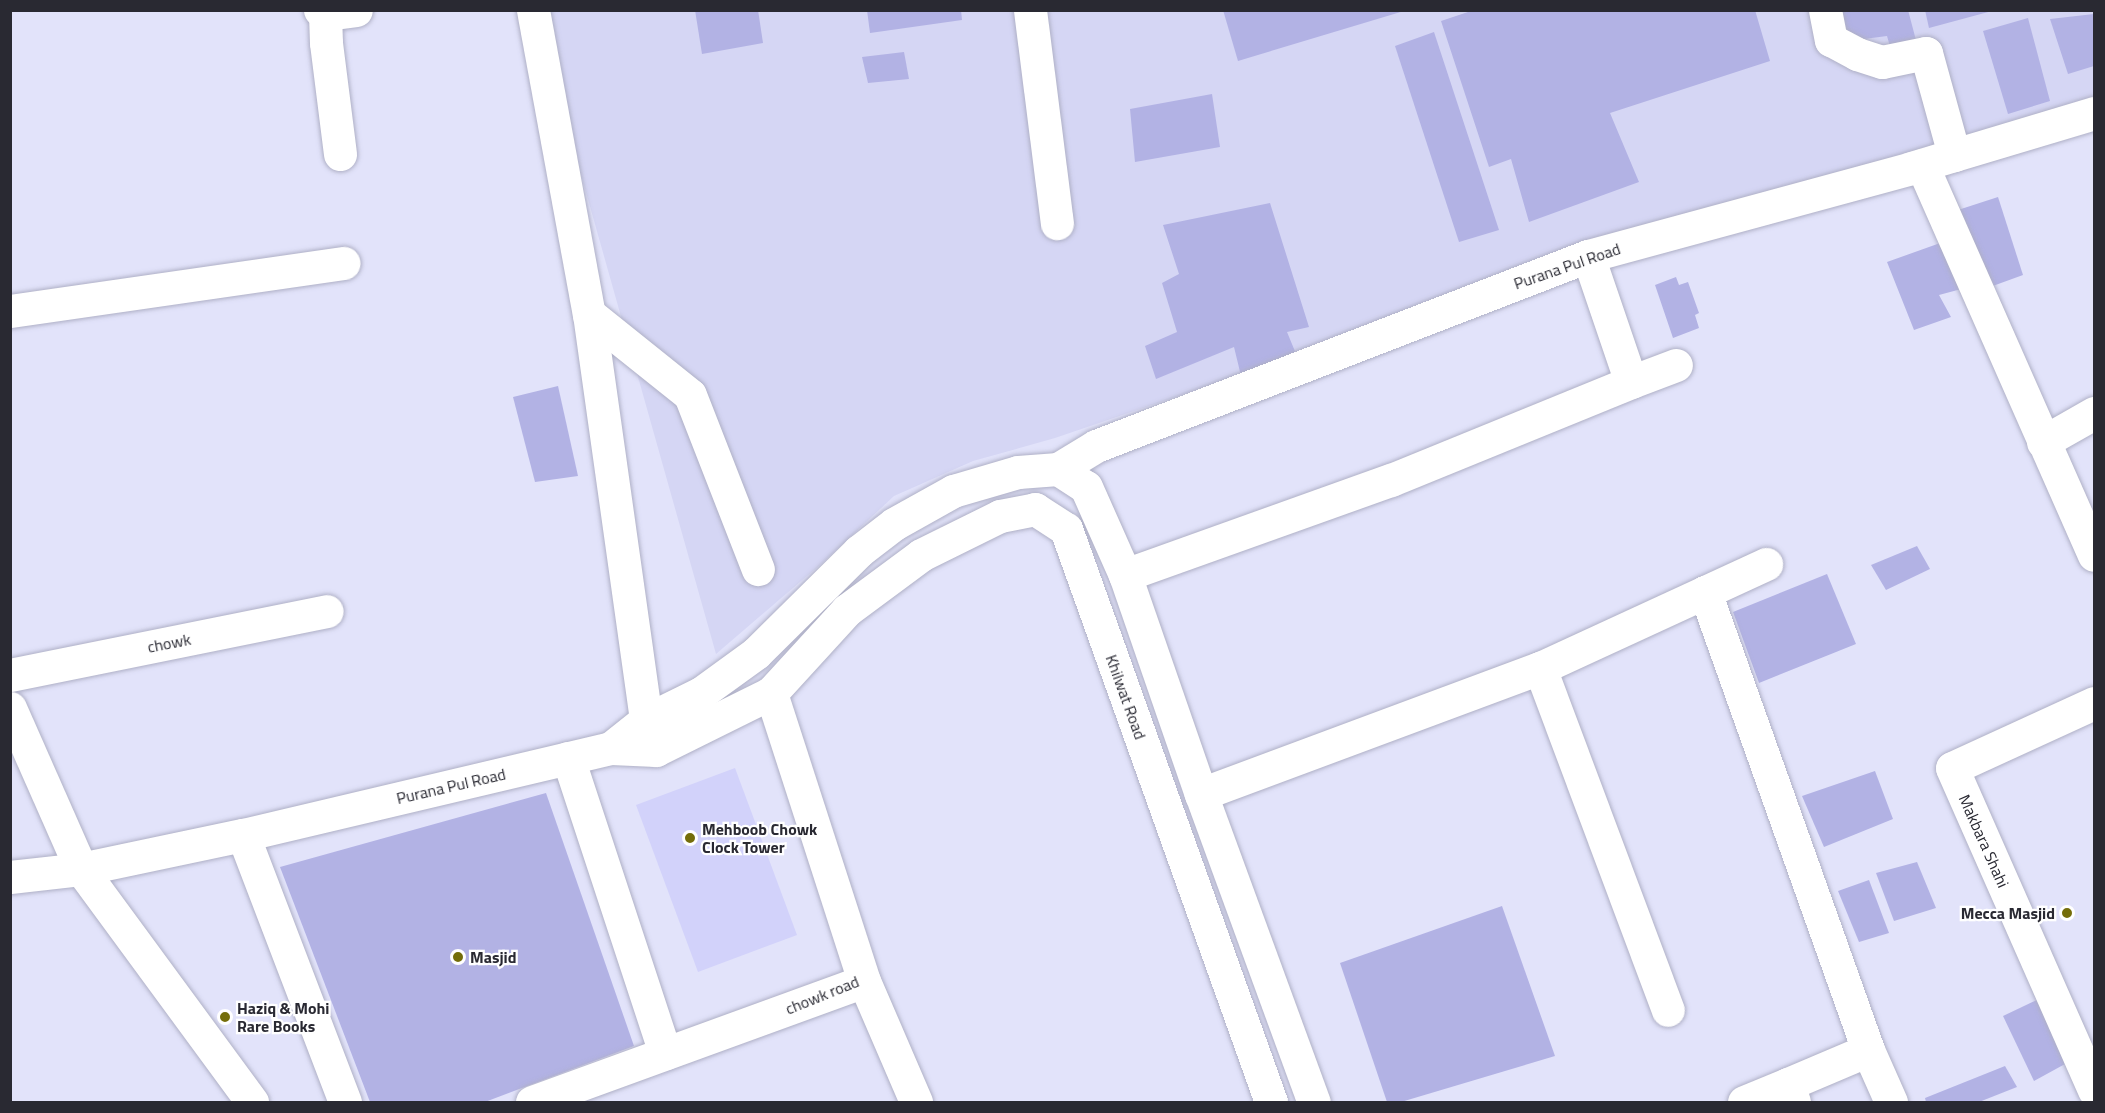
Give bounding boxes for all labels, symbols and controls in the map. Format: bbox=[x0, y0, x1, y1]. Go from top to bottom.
street label: Purana Pul Road bbox=[1511, 239, 1623, 293]
street label: chowk bbox=[146, 629, 192, 657]
street label: Khilwat Road bbox=[1102, 652, 1150, 742]
street label: Purana Pul Road bbox=[395, 764, 507, 808]
street label: Makbara Shahi bbox=[1955, 791, 2013, 891]
place label: Mehboob Chowk Clock Tower bbox=[702, 819, 817, 857]
marker: Mehboob Chowk Clock Tower bbox=[683, 831, 697, 845]
place label: Mecca Masjid bbox=[1961, 903, 2055, 923]
marker: Mecca Masjid bbox=[2060, 906, 2074, 920]
place label: Masjid bbox=[470, 947, 517, 967]
marker: Masjid bbox=[451, 950, 465, 964]
street label: chowk road bbox=[782, 972, 862, 1018]
place label: Haziq & Mohi Rare Books bbox=[237, 998, 329, 1036]
marker: Haziq & Mohi Rare Books bbox=[218, 1010, 232, 1024]

